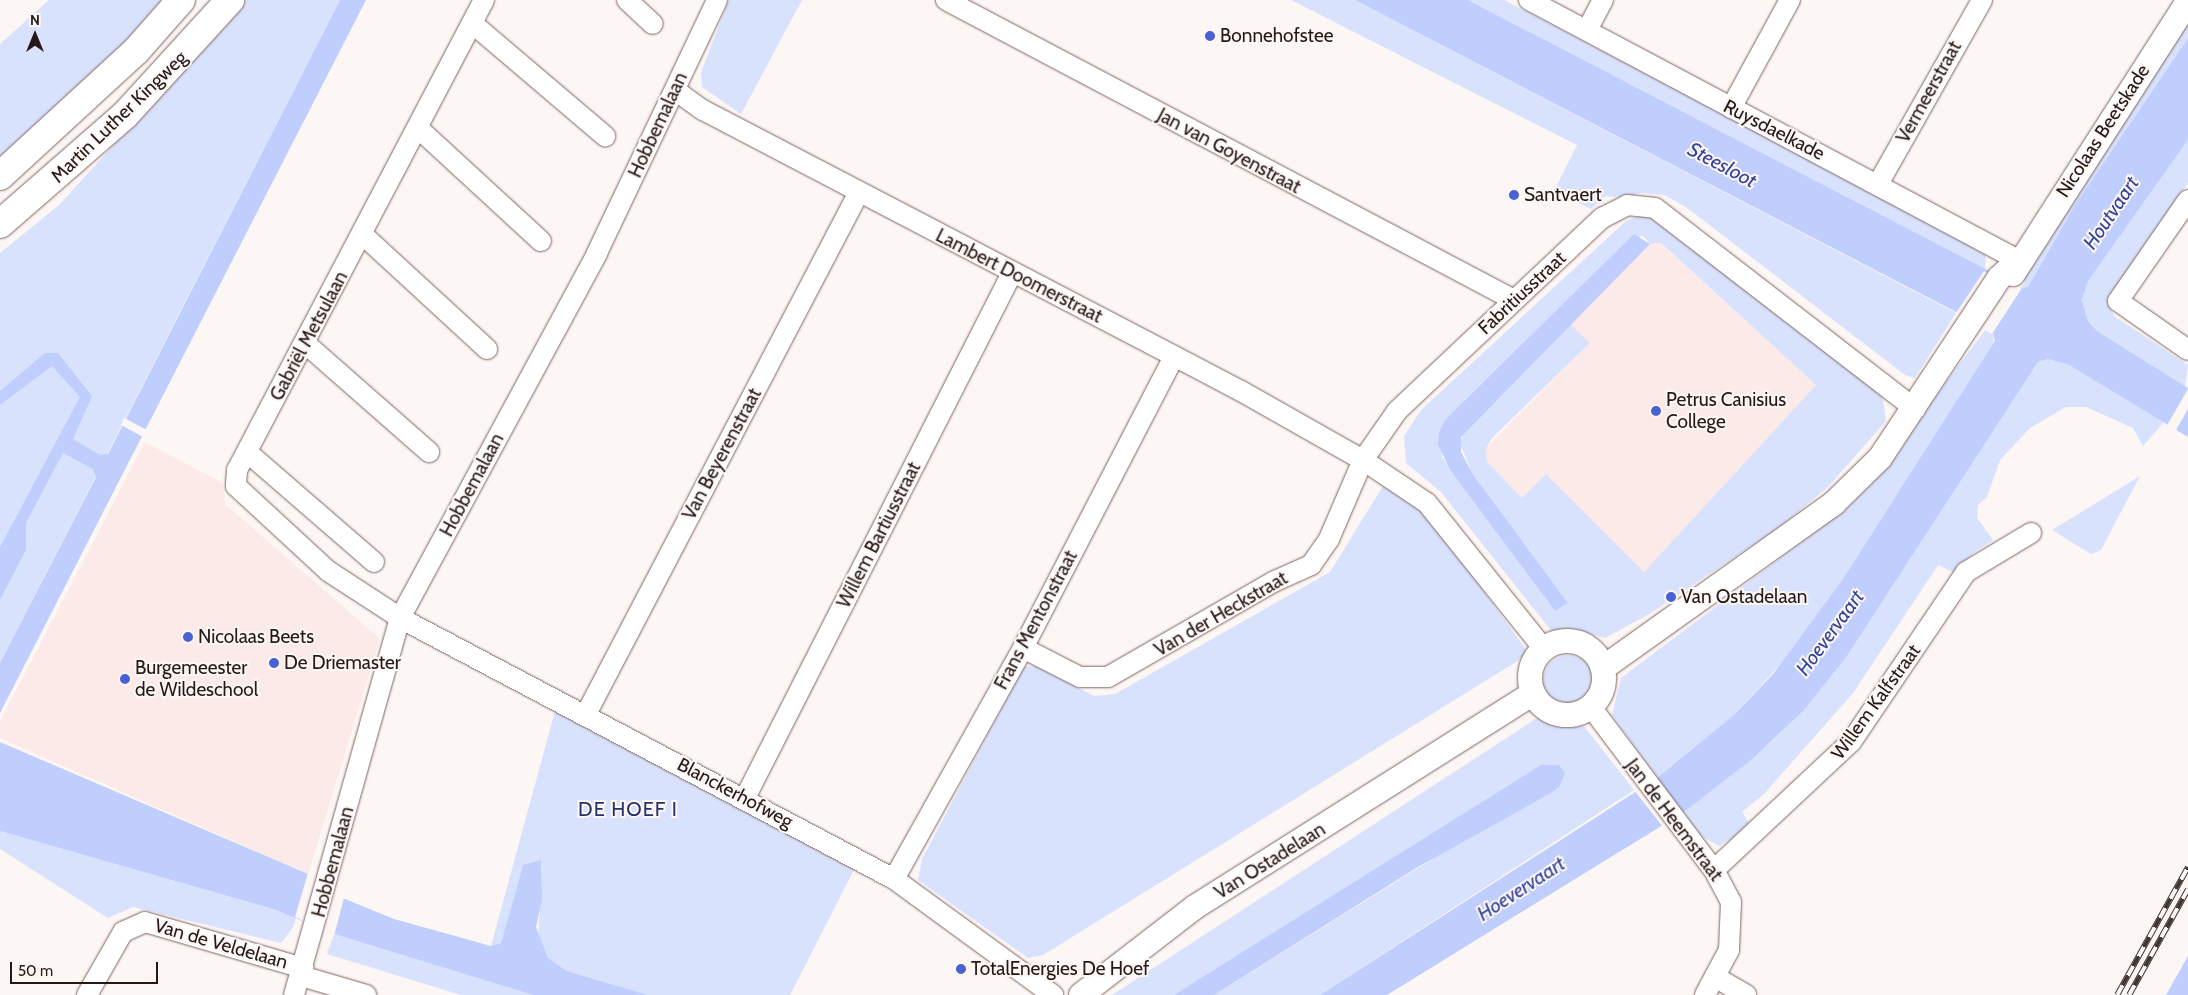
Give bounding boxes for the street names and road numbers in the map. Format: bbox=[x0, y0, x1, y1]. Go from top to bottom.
street label: Vermeerstraat bbox=[1892, 37, 1966, 147]
street label: Martin Luther Kingweg bbox=[46, 46, 192, 188]
street label: Nicolaas Beetskade bbox=[2052, 60, 2154, 202]
street label: Hobbemalaan bbox=[624, 69, 692, 181]
street label: Ruysdaelkade bbox=[1720, 95, 1828, 165]
street label: Jan van Goyenstraat bbox=[1153, 104, 1305, 198]
street label: Lambert Doomerstraat bbox=[932, 224, 1106, 328]
street label: Fabritiusstraat bbox=[1473, 247, 1571, 339]
street label: Gabriël Metsulaan bbox=[265, 267, 353, 405]
street label: Van Beyerenstraat bbox=[678, 384, 766, 524]
street label: Hobbemalaan bbox=[435, 430, 509, 540]
street label: Willem Bartiusstraat bbox=[832, 458, 926, 612]
street label: Frans Mentonstraat bbox=[990, 547, 1082, 693]
street label: Van der Heckstraat bbox=[1150, 567, 1292, 661]
street label: Willem Kalfstraat bbox=[1827, 640, 1925, 764]
street label: Blanckerhofweg bbox=[673, 753, 797, 833]
street label: Jan de Heemstraat bbox=[1621, 754, 1727, 886]
street label: Hobbemalaan bbox=[307, 804, 359, 920]
street label: Van Ostadelaan bbox=[1210, 818, 1330, 904]
street label: Van de Veldelaan bbox=[152, 914, 290, 974]

